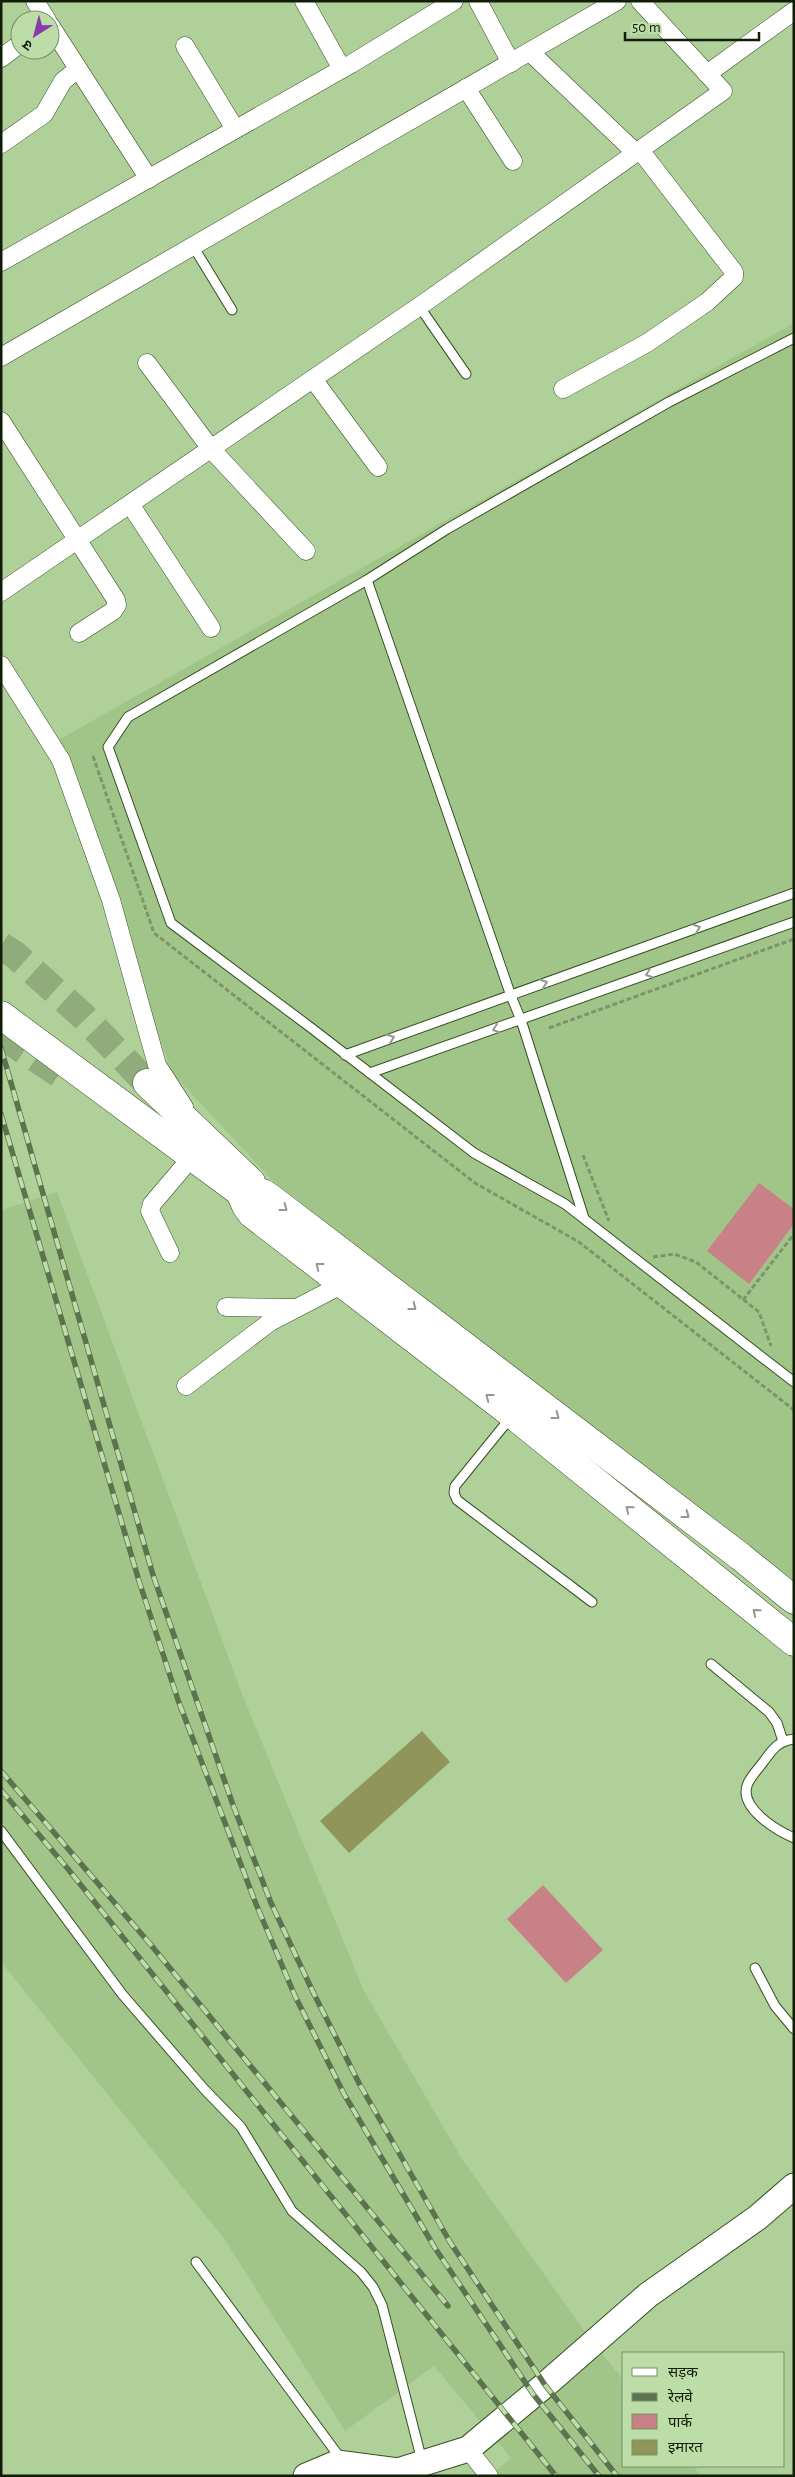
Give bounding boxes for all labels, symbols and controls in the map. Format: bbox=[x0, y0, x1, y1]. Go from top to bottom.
north arrow bbox=[10, 10, 60, 60]
scale bar bbox=[625, 10, 759, 42]
text: 50 m bbox=[632, 20, 661, 35]
text: उ bbox=[20, 36, 35, 53]
one-way arrow bbox=[692, 924, 701, 934]
one-way arrow bbox=[645, 968, 654, 978]
one-way arrow bbox=[539, 979, 548, 989]
one-way arrow bbox=[492, 1023, 501, 1033]
one-way arrow bbox=[387, 1034, 395, 1044]
one-way arrow bbox=[278, 1203, 287, 1211]
one-way arrow bbox=[316, 1263, 325, 1271]
one-way arrow bbox=[407, 1301, 417, 1310]
one-way arrow bbox=[485, 1394, 495, 1403]
one-way arrow bbox=[550, 1411, 559, 1419]
one-way arrow bbox=[626, 1506, 635, 1515]
one-way arrow bbox=[680, 1509, 689, 1518]
one-way arrow bbox=[753, 1609, 762, 1617]
legend bbox=[622, 2352, 785, 2467]
text: सड़क bbox=[668, 2365, 698, 2380]
text: रेलवे bbox=[667, 2388, 693, 2405]
text: पार्क bbox=[668, 2413, 692, 2430]
text: इमारत bbox=[668, 2440, 703, 2455]

